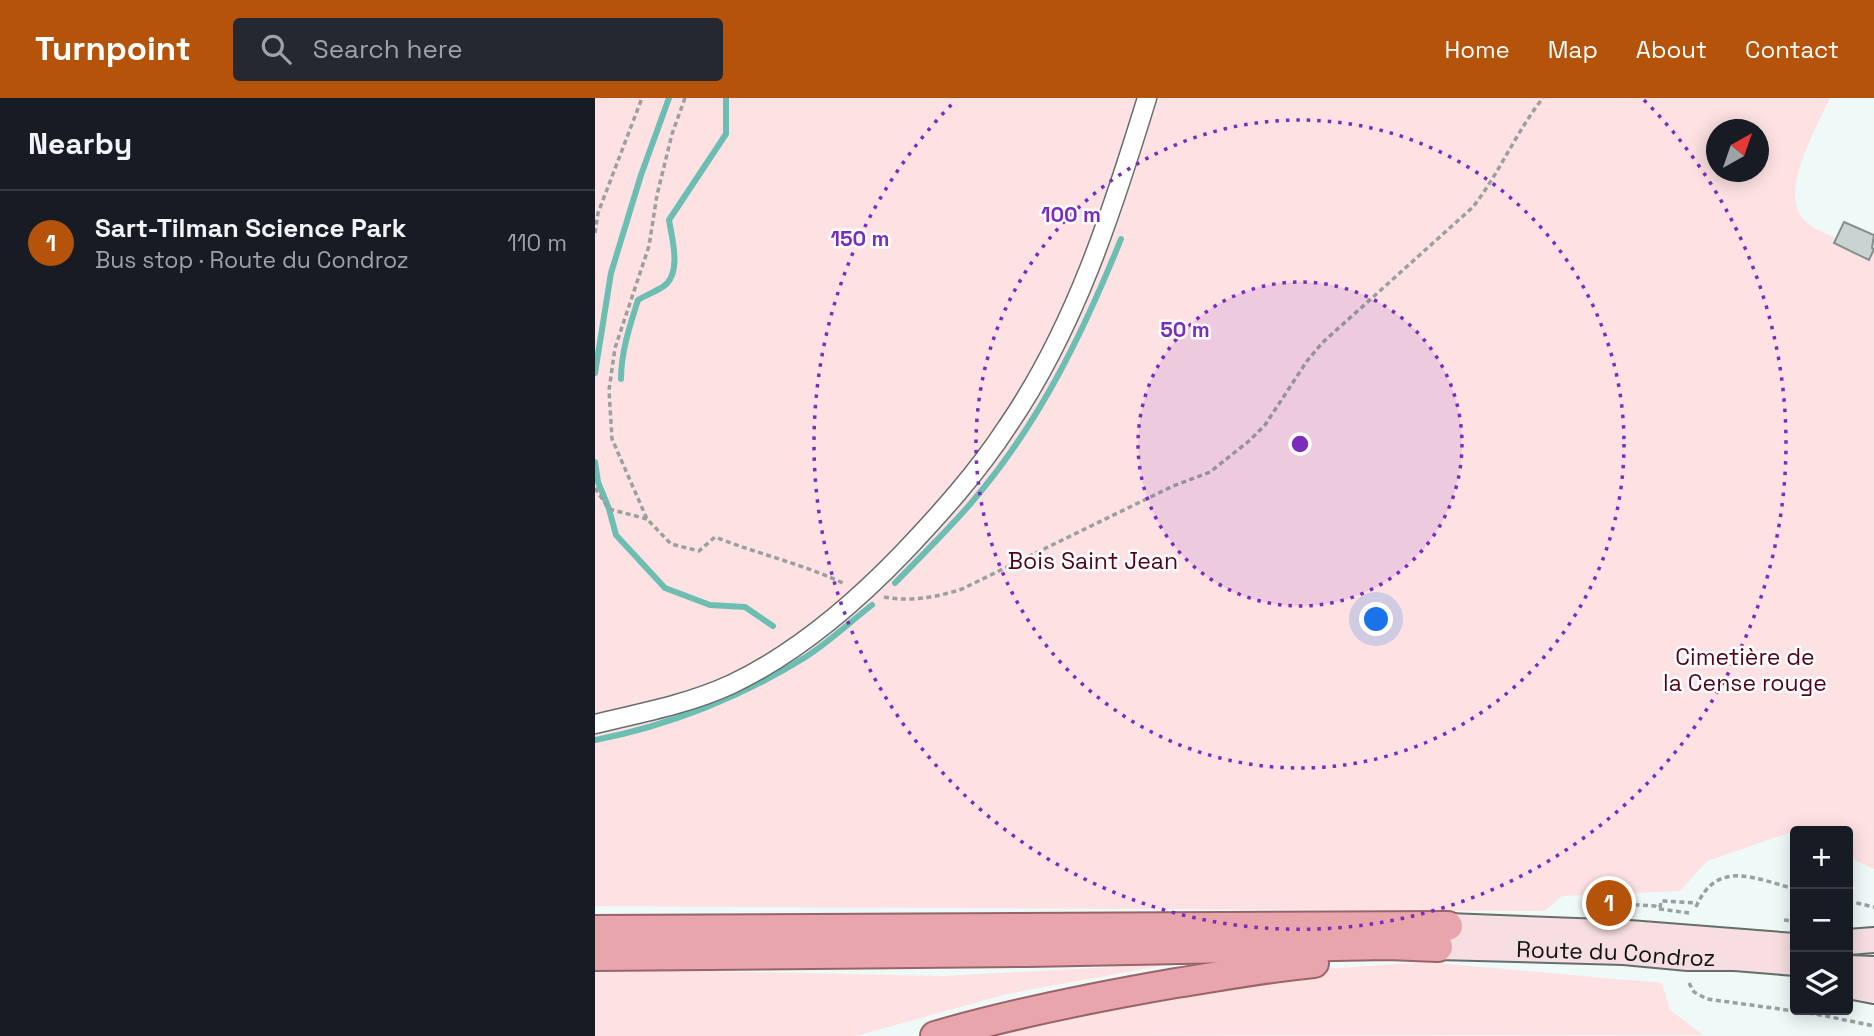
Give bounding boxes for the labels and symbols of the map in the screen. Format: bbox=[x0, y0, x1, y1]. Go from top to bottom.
north arrow bbox=[1706, 119, 1769, 182]
text: 100 m bbox=[1041, 201, 1101, 228]
text: 150 m bbox=[831, 225, 889, 252]
text: 50 m bbox=[1160, 316, 1210, 343]
centre of rings bbox=[1288, 432, 1312, 456]
park label: Bois Saint Jean bbox=[1008, 546, 1178, 576]
your location bbox=[1359, 602, 1393, 636]
park label: Cimetière de la Cense rouge bbox=[1663, 642, 1827, 698]
pin: 1 bbox=[1586, 877, 1632, 929]
street label: Route du Condroz bbox=[1516, 934, 1715, 973]

